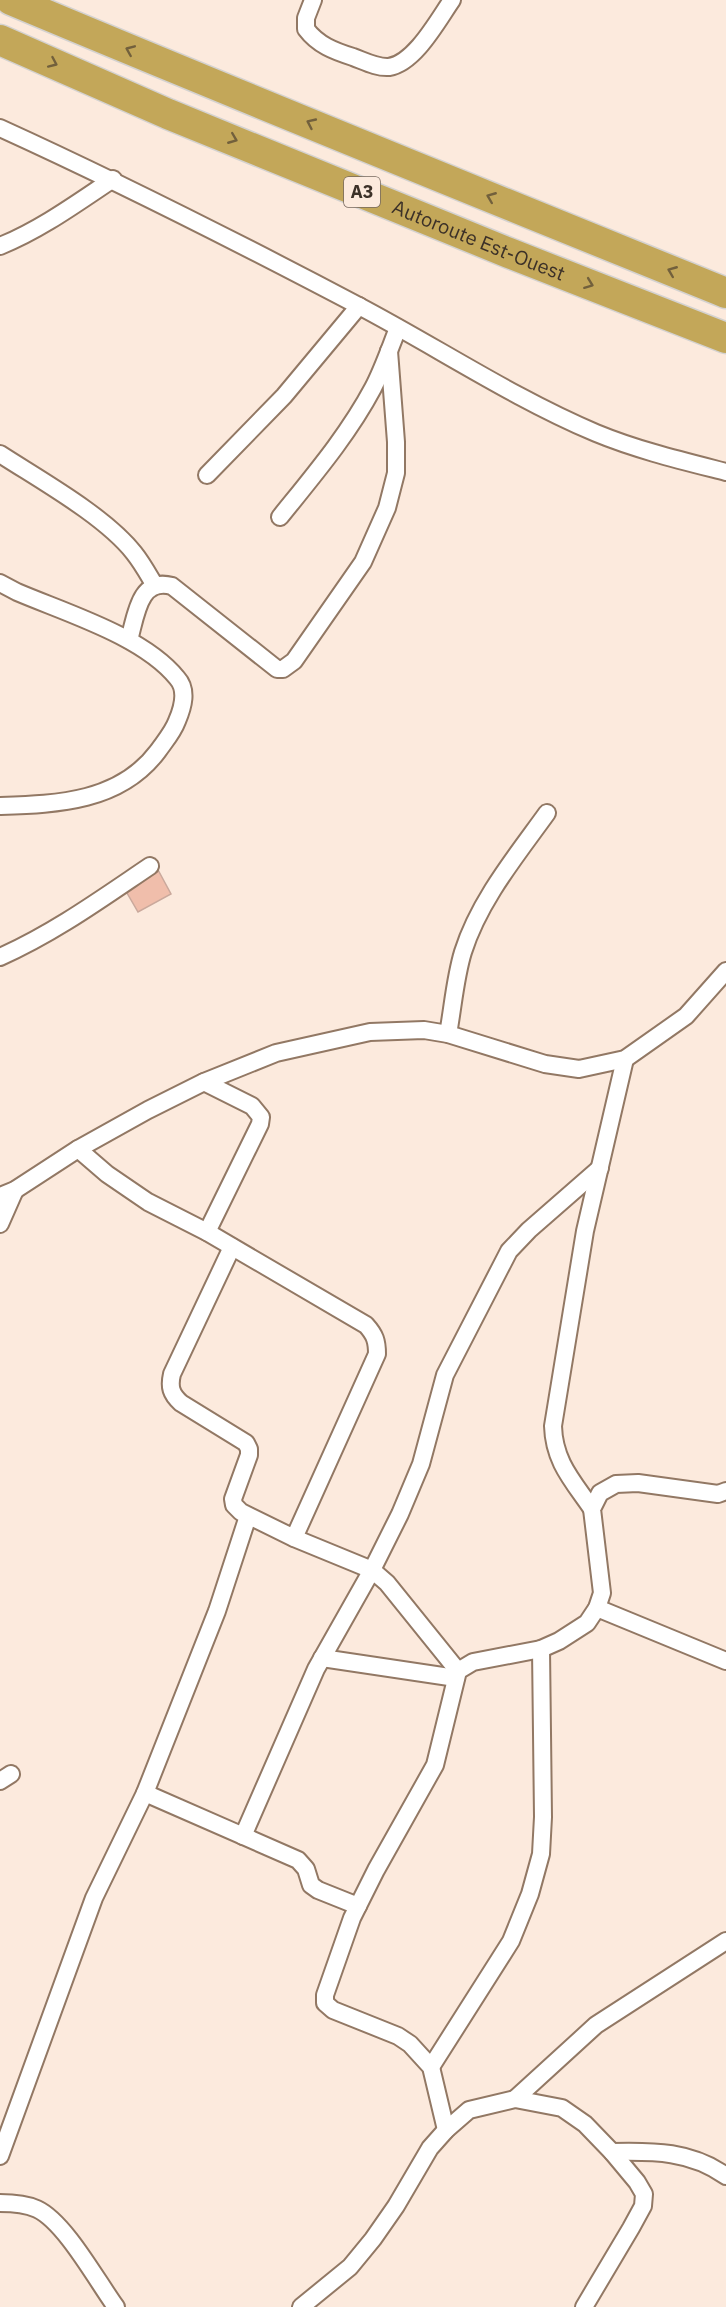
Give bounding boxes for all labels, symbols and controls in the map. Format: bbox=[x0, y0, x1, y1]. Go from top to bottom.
one-way arrow bbox=[126, 45, 137, 57]
one-way arrow bbox=[47, 56, 58, 68]
one-way arrow bbox=[306, 119, 317, 131]
one-way arrow bbox=[227, 132, 238, 144]
road number: A3 bbox=[344, 177, 380, 207]
one-way arrow bbox=[487, 192, 498, 204]
street label: Autoroute Est-Ouest bbox=[388, 193, 569, 287]
one-way arrow bbox=[667, 266, 678, 278]
one-way arrow bbox=[583, 277, 593, 290]

